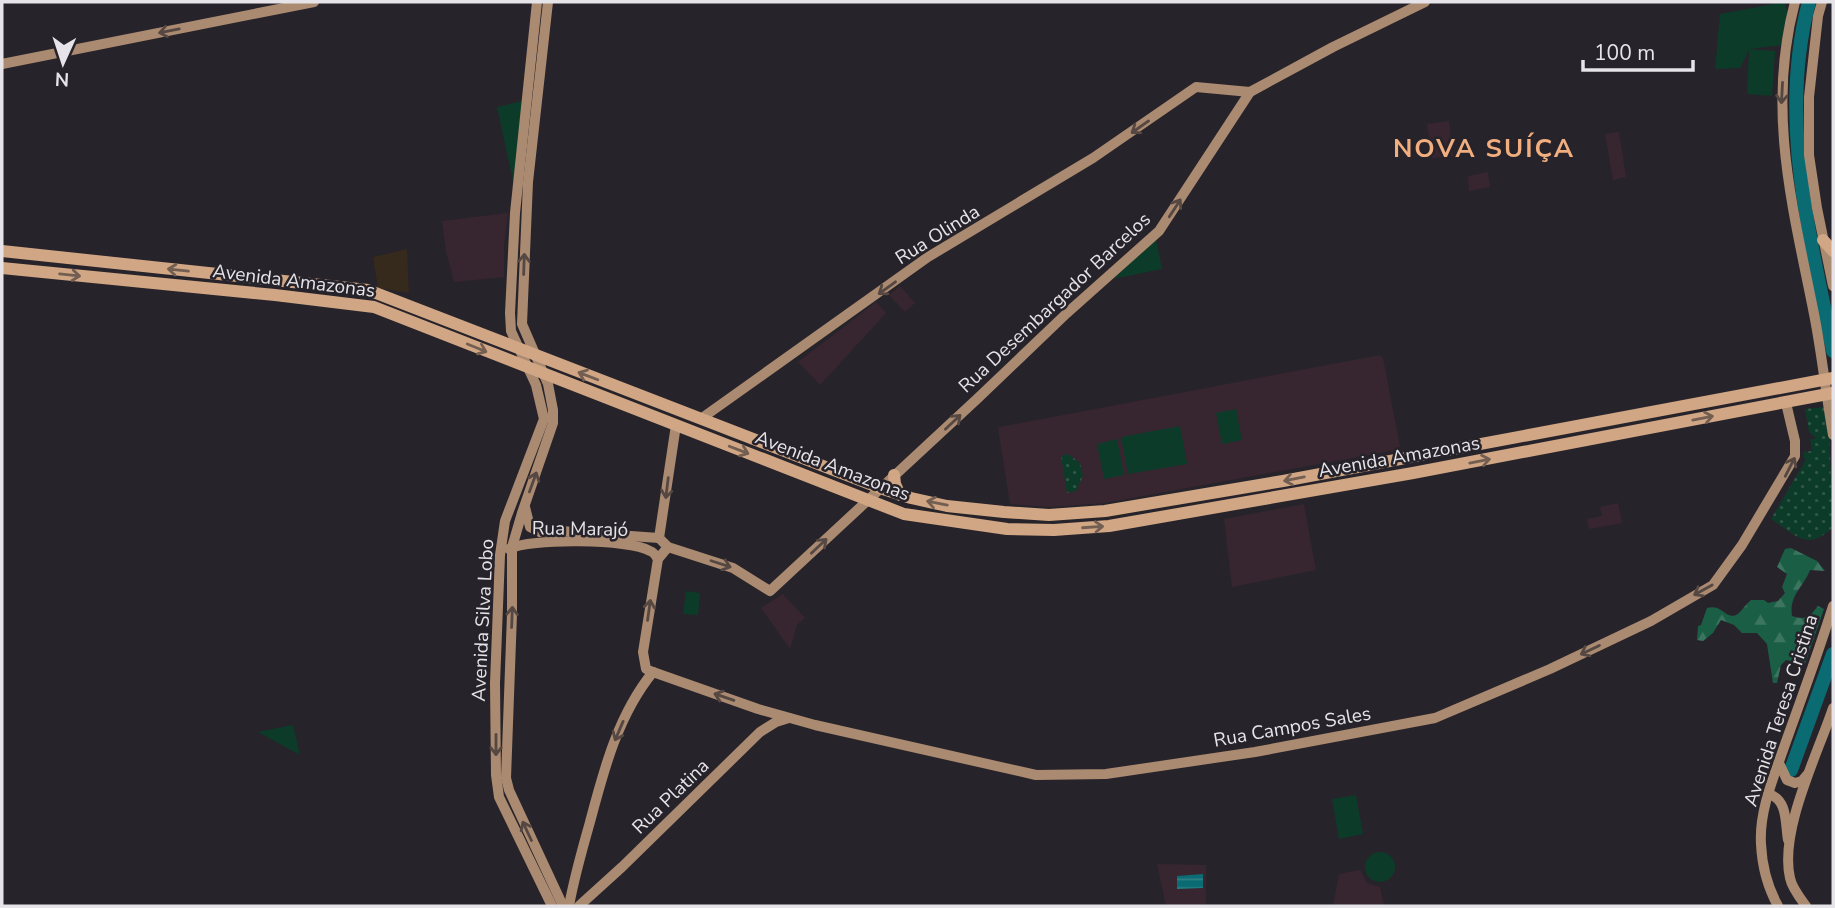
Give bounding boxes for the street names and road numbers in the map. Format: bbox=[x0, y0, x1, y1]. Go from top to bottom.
street label: Rua Olinda bbox=[890, 199, 985, 271]
street label: Rua Desembargador Barcelos bbox=[953, 207, 1156, 399]
street label: Avenida Amazonas bbox=[211, 258, 377, 304]
street label: Avenida Amazonas bbox=[752, 424, 914, 507]
street label: Avenida Amazonas bbox=[1316, 430, 1482, 484]
street label: Rua Marajó bbox=[532, 515, 628, 543]
street label: Avenida Silva Lobo bbox=[466, 538, 500, 702]
street label: Avenida Teresa Cristina bbox=[1738, 611, 1824, 810]
street label: Rua Campos Sales bbox=[1211, 700, 1373, 754]
street label: Rua Platina bbox=[626, 753, 715, 840]

